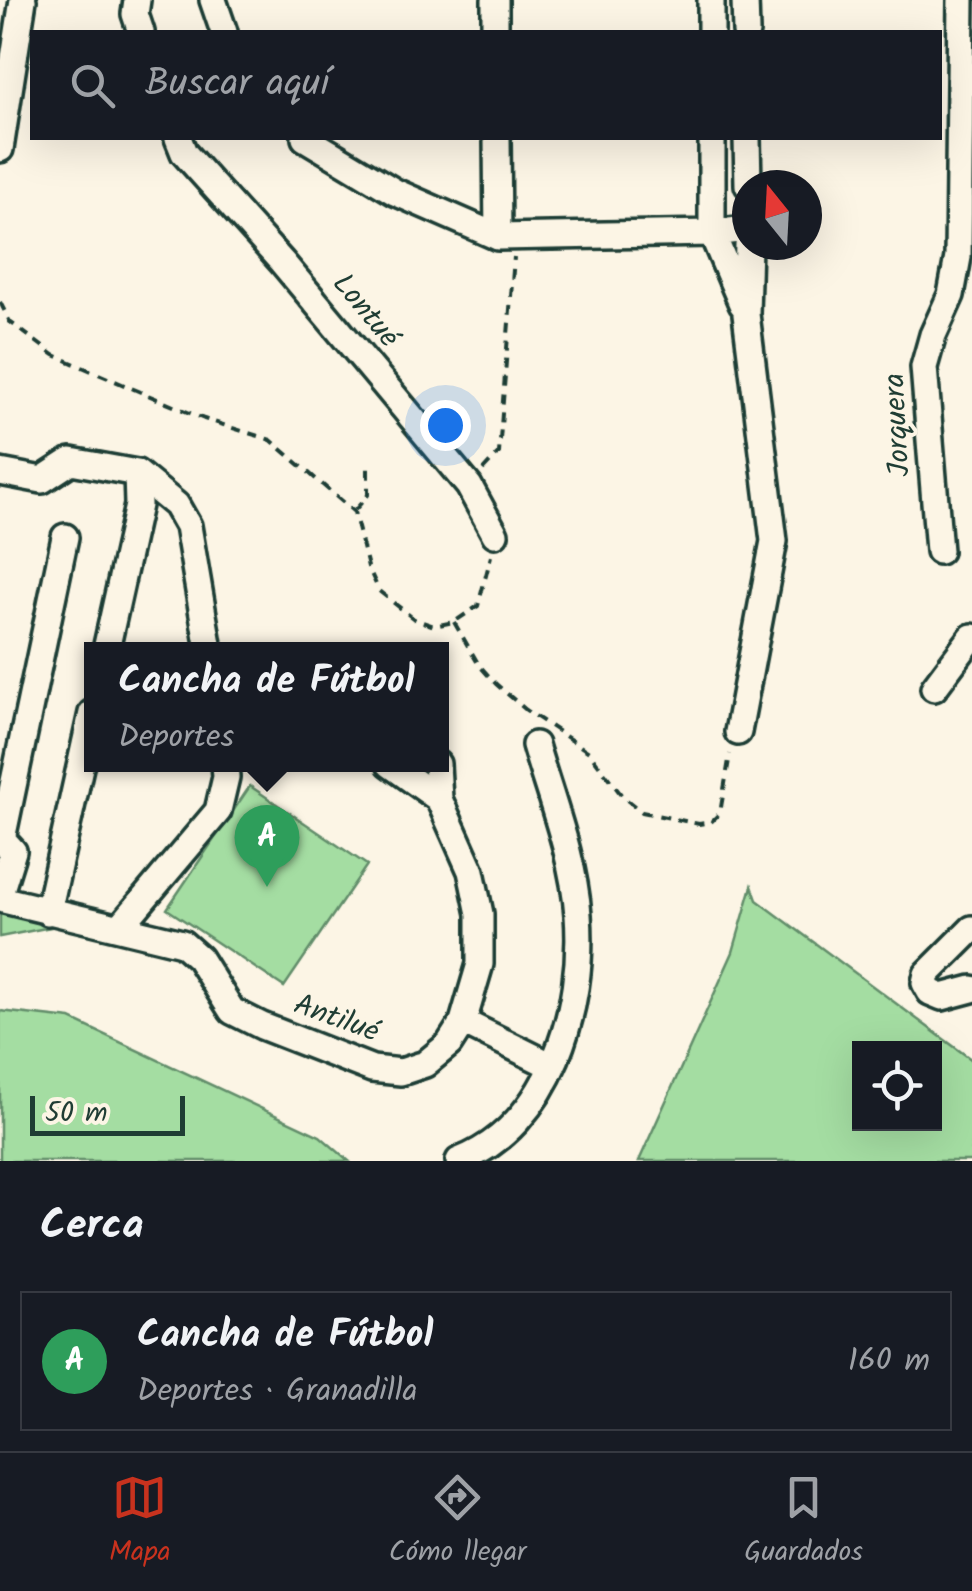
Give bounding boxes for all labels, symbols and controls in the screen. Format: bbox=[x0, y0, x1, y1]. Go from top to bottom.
search box bbox=[30, 30, 942, 140]
text: Buscar aquí bbox=[145, 55, 329, 115]
icon: search bbox=[65, 58, 120, 113]
north arrow bbox=[732, 170, 822, 260]
street label: Lontué bbox=[319, 263, 412, 360]
street label: Jorquera bbox=[871, 372, 925, 478]
your location bbox=[420, 400, 471, 451]
popup bbox=[84, 642, 449, 772]
text: Cancha de Fútbol bbox=[118, 652, 415, 712]
text: Deportes bbox=[118, 712, 234, 763]
pin: A bbox=[234, 804, 300, 887]
street label: Antilué bbox=[286, 981, 387, 1057]
map controls bbox=[852, 1041, 942, 1131]
button: locate bbox=[852, 1041, 942, 1131]
scale bar bbox=[30, 1091, 185, 1136]
text: 50 m bbox=[45, 1091, 108, 1136]
text: Cerca bbox=[40, 1193, 144, 1260]
text: Cancha de Fútbol bbox=[137, 1306, 433, 1366]
text: A bbox=[64, 1336, 85, 1387]
text: 160 m bbox=[848, 1336, 930, 1387]
text: Deportes · Granadilla bbox=[137, 1366, 418, 1417]
tab: Mapa bbox=[109, 1470, 171, 1575]
tab: Cómo llegar bbox=[389, 1470, 526, 1575]
tab: Guardados bbox=[744, 1470, 863, 1575]

